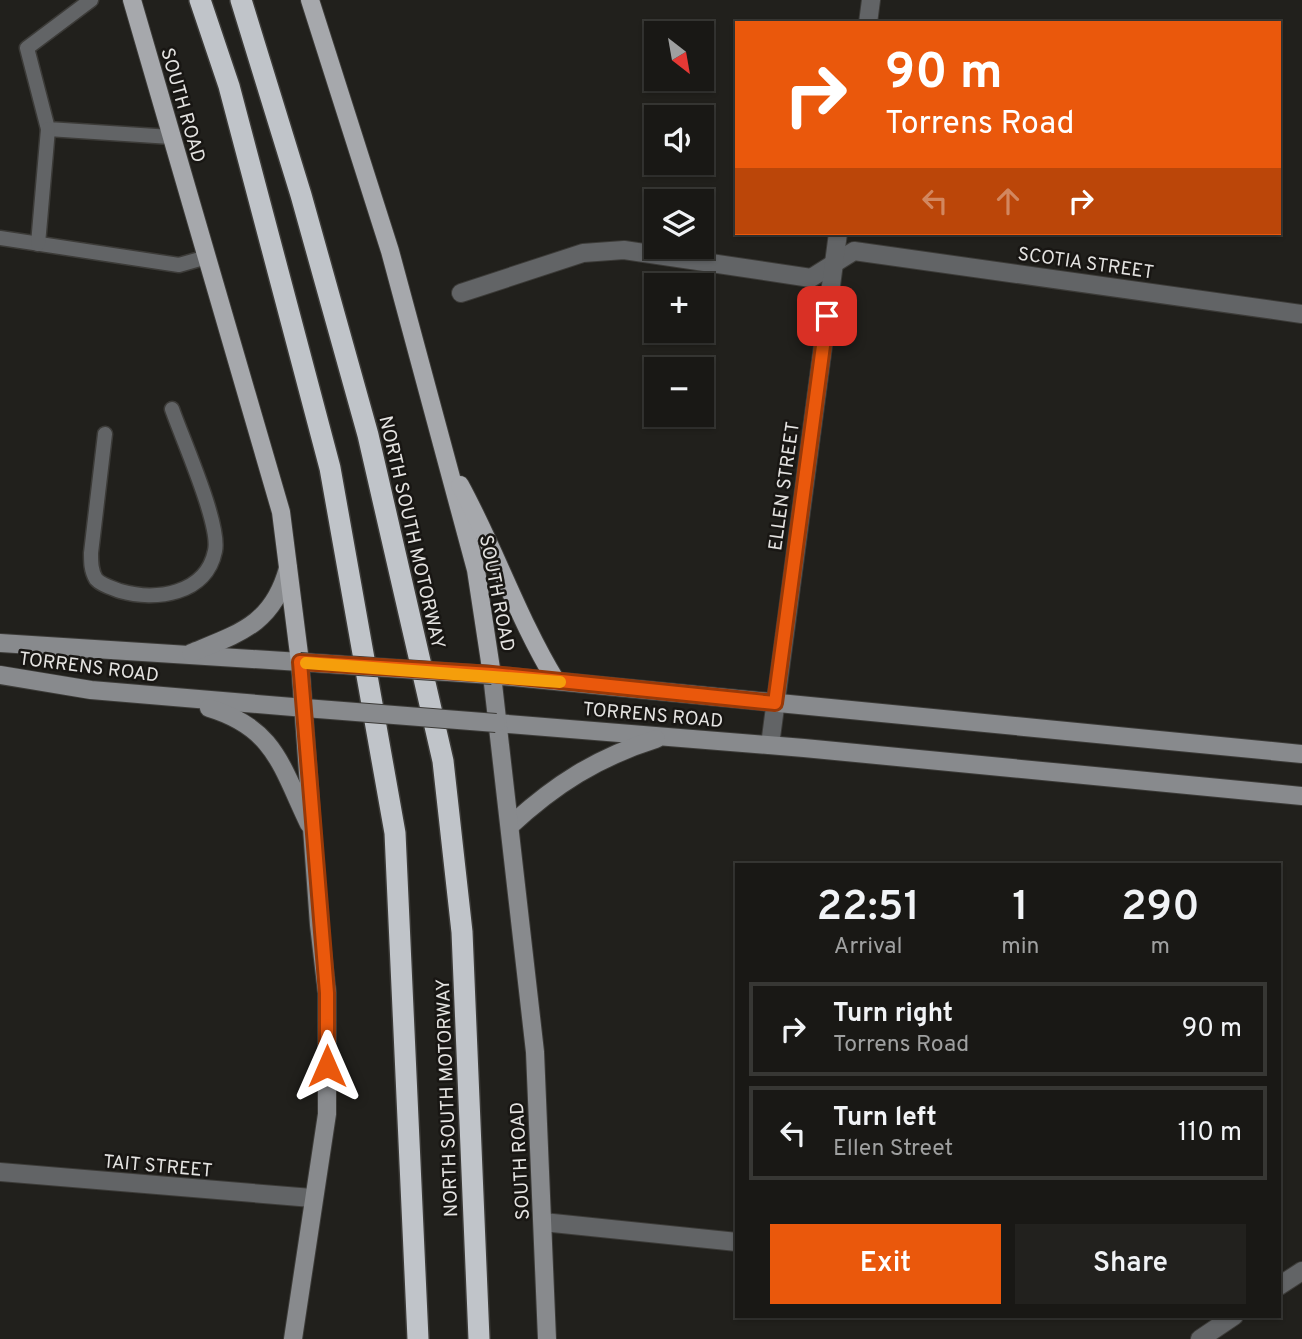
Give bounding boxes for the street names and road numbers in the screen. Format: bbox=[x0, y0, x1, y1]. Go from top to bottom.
street label: SOUTH ROAD bbox=[154, 45, 210, 166]
street label: SCOTIA STREET bbox=[1016, 243, 1155, 285]
street label: NORTH SOUTH MOTORWAY bbox=[373, 414, 450, 651]
street label: ELLEN STREET bbox=[764, 420, 806, 552]
street label: SOUTH ROAD bbox=[473, 533, 519, 654]
street label: TORRENS ROAD bbox=[17, 647, 160, 688]
street label: TORRENS ROAD bbox=[582, 698, 724, 734]
street label: NORTH SOUTH MOTORWAY bbox=[432, 978, 464, 1218]
street label: SOUTH ROAD bbox=[506, 1101, 536, 1221]
street label: TAIT STREET bbox=[102, 1150, 214, 1184]

